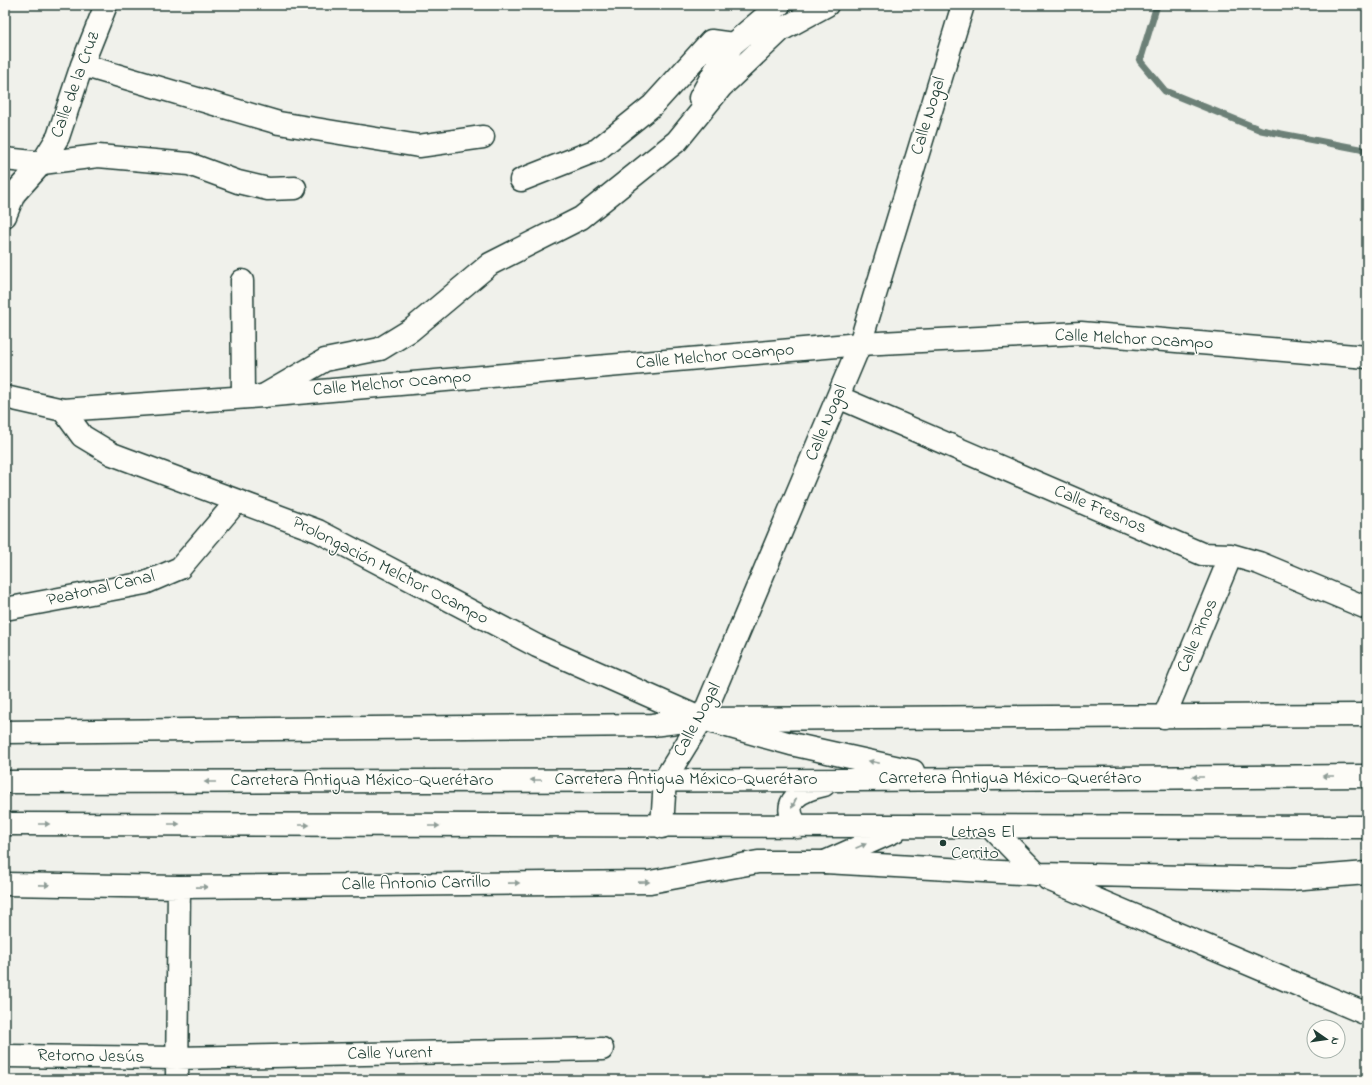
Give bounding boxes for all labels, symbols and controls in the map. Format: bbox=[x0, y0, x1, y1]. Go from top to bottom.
street label: Calle de la Cruz bbox=[45, 28, 107, 142]
street label: Calle Nogal bbox=[905, 74, 954, 159]
street label: Calle Melchor Ocampo bbox=[1054, 323, 1214, 357]
street label: Calle Melchor Ocampo bbox=[635, 337, 795, 377]
street label: Calle Melchor Ocampo bbox=[312, 364, 472, 404]
street label: Calle Nogal bbox=[799, 381, 856, 466]
street label: Calle Fresnos bbox=[1050, 479, 1150, 541]
street label: Prolongación Melchor Ocampo bbox=[287, 510, 493, 633]
street label: Peatonal Canal bbox=[45, 564, 157, 614]
street label: Calle Pinos bbox=[1171, 595, 1225, 677]
street label: Calle Nogal bbox=[668, 678, 729, 762]
one-way arrow bbox=[868, 759, 880, 765]
street label: Carretera Antigua México-Querétaro bbox=[878, 766, 1142, 793]
street label: Carretera Antigua México-Querétaro bbox=[554, 767, 818, 794]
street label: Carretera Antigua México-Querétaro bbox=[230, 768, 494, 795]
one-way arrow bbox=[1321, 773, 1334, 779]
one-way arrow bbox=[1191, 774, 1204, 780]
one-way arrow bbox=[529, 777, 542, 783]
one-way arrow bbox=[203, 779, 216, 785]
one-way arrow bbox=[790, 797, 796, 809]
place label: Letras El Cerrito bbox=[951, 820, 1015, 867]
one-way arrow bbox=[38, 821, 51, 827]
one-way arrow bbox=[168, 821, 181, 827]
one-way arrow bbox=[298, 822, 311, 828]
one-way arrow bbox=[428, 823, 441, 829]
marker: Letras El Cerrito bbox=[938, 838, 948, 848]
one-way arrow bbox=[855, 843, 867, 849]
street label: Calle Antonio Carrillo bbox=[341, 870, 491, 898]
one-way arrow bbox=[638, 879, 651, 885]
one-way arrow bbox=[508, 880, 521, 886]
one-way arrow bbox=[38, 881, 50, 888]
one-way arrow bbox=[196, 884, 209, 890]
north arrow bbox=[1306, 1019, 1346, 1059]
text: N bbox=[1326, 1036, 1343, 1046]
street label: Calle Yurent bbox=[347, 1040, 433, 1068]
street label: Retorno Jesús bbox=[37, 1043, 145, 1071]

